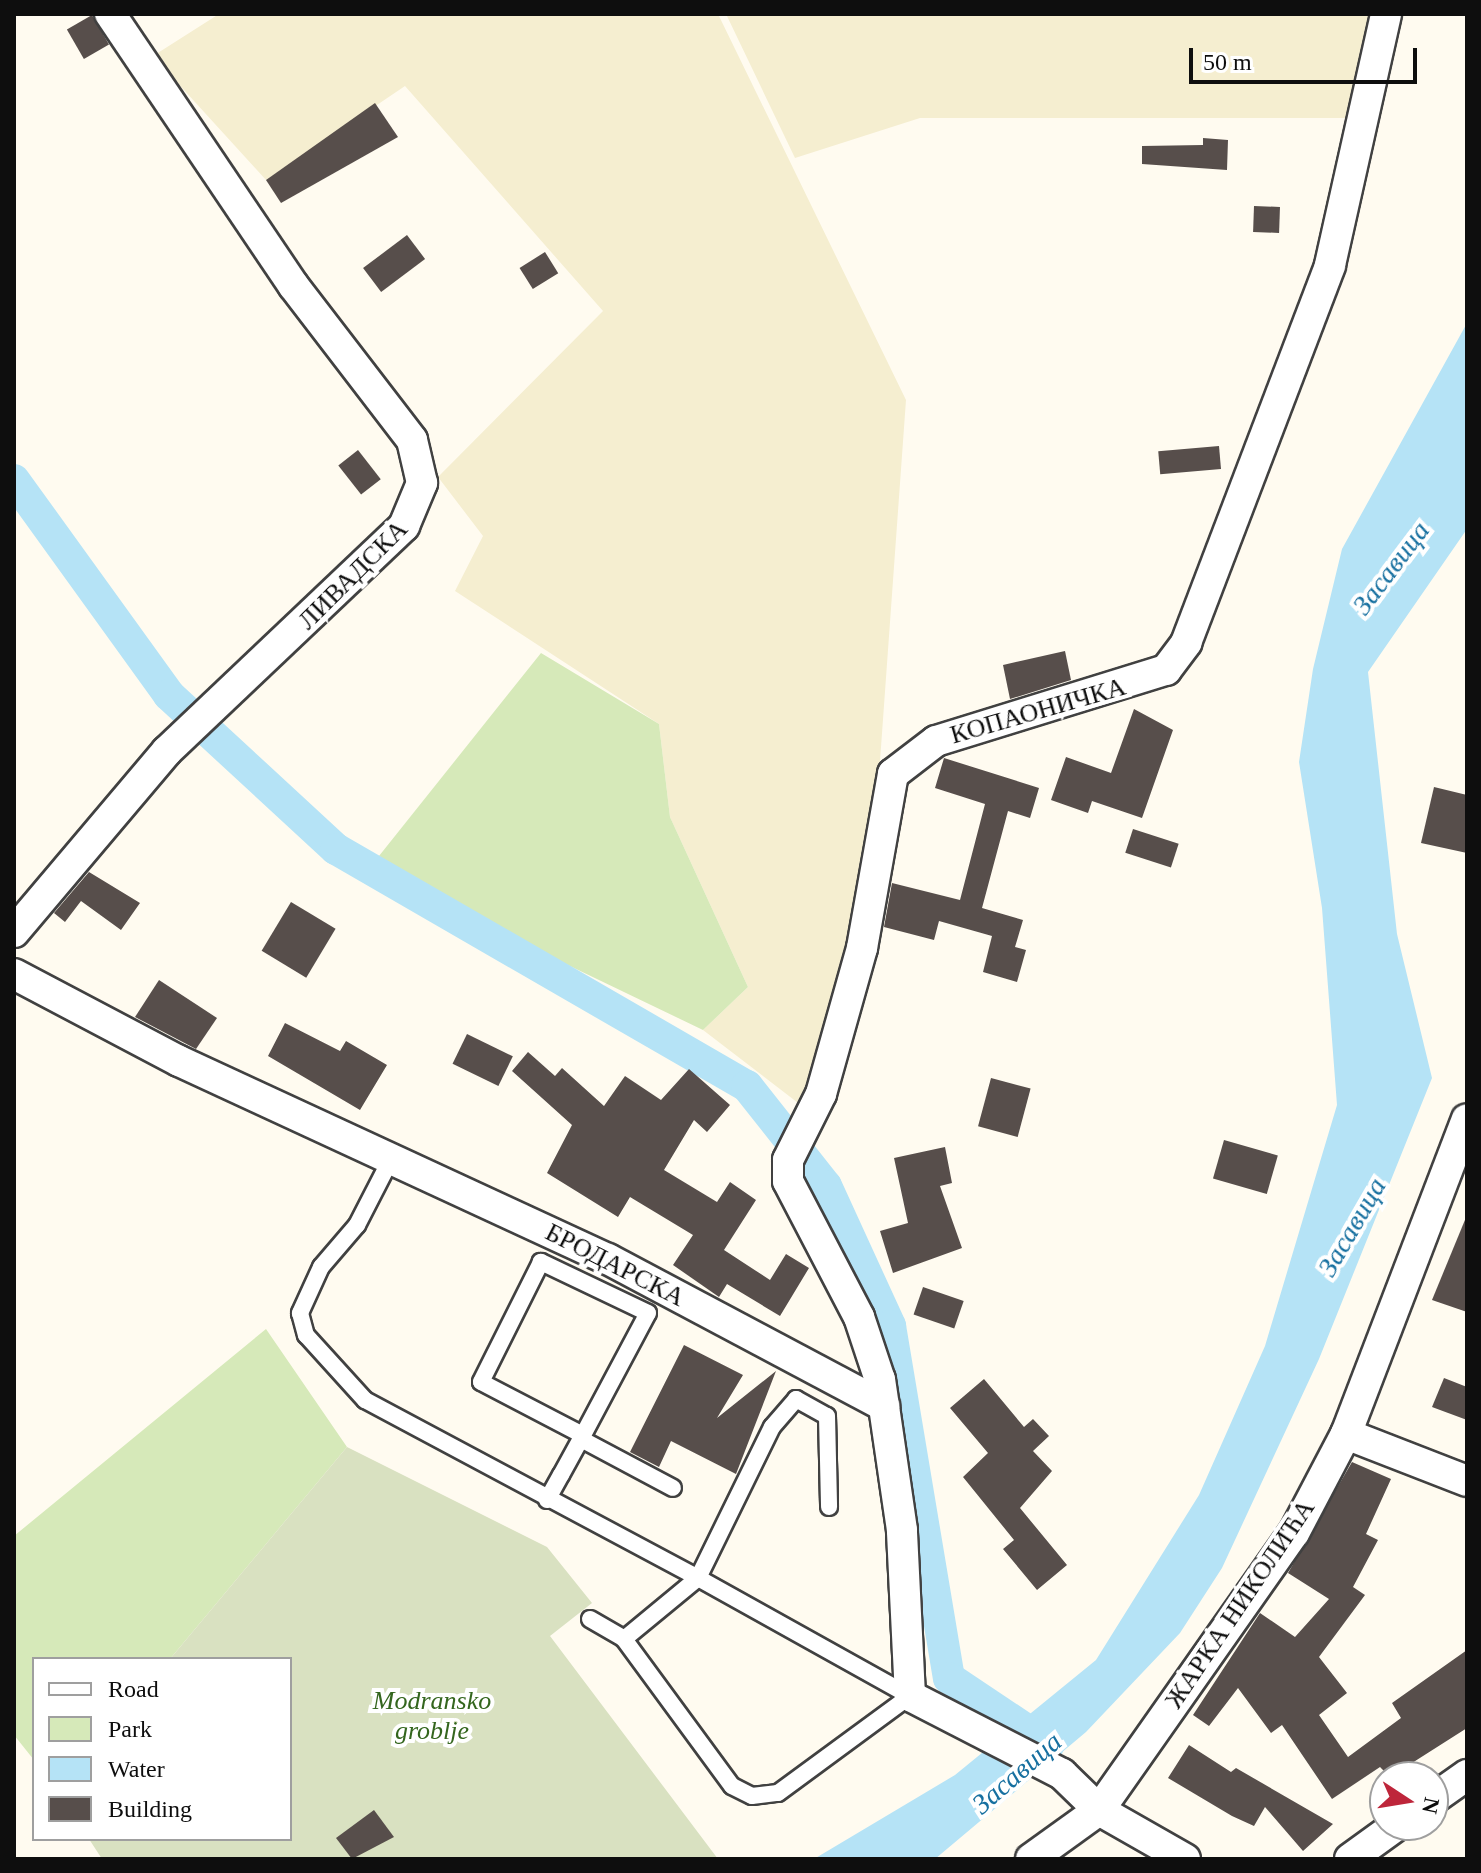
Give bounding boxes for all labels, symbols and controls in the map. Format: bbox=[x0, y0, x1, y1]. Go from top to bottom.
scale bar bbox=[1193, 32, 1421, 82]
text: 50 m bbox=[1203, 49, 1252, 75]
street label: ЛИВАДСКА bbox=[292, 514, 414, 636]
water label: Засавица bbox=[1345, 515, 1437, 621]
street label: КОПАОНИЧКА bbox=[947, 671, 1129, 751]
water label: Засавица bbox=[1310, 1172, 1394, 1282]
street label: БРОДАРСКА bbox=[540, 1217, 690, 1313]
street label: ЖАРКА НИКОЛИЋА bbox=[1158, 1494, 1322, 1714]
legend bbox=[32, 1657, 292, 1841]
text: Road bbox=[108, 1676, 159, 1702]
park label: Modransko groblje bbox=[373, 1685, 491, 1746]
text: Park bbox=[108, 1716, 152, 1742]
water label: Засавица bbox=[965, 1725, 1069, 1821]
text: Water bbox=[108, 1756, 165, 1782]
north arrow bbox=[1369, 1761, 1449, 1841]
text: N bbox=[1417, 1795, 1445, 1816]
text: Building bbox=[108, 1796, 192, 1822]

